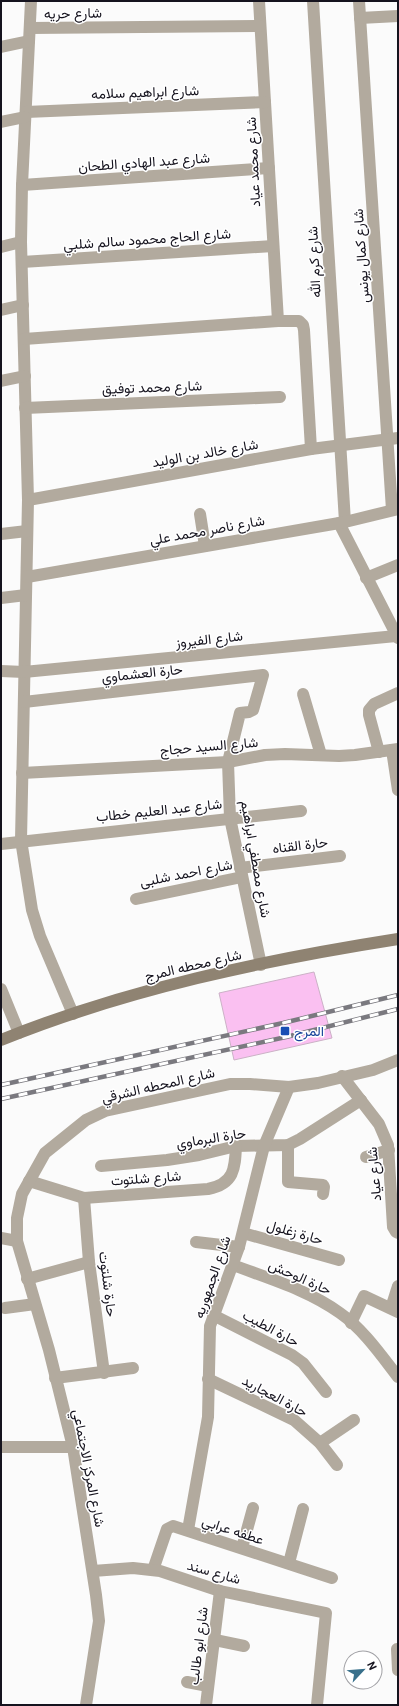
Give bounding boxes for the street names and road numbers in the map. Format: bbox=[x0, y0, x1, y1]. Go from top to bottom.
street label: شارع حريه bbox=[44, 4, 102, 25]
street label: شارع ابراهيم سلامه bbox=[91, 82, 199, 105]
street label: شارع محمد عياد bbox=[243, 116, 266, 208]
street label: شارع عبد الهادي الطحان bbox=[78, 149, 211, 179]
street label: شارع كمال يونس bbox=[350, 208, 375, 304]
street label: شارع الحاج محمود سالم شلبي bbox=[63, 225, 232, 257]
street label: شارع كرم الله bbox=[304, 226, 327, 298]
street label: شارع محمد توفيق bbox=[102, 377, 203, 400]
street label: شارع خالد بن الوليد bbox=[151, 436, 260, 473]
street label: شارع ناصر محمد علي bbox=[148, 512, 267, 552]
street label: شارع الفيروز bbox=[174, 628, 244, 654]
street label: حارة العشماوي bbox=[101, 661, 184, 689]
street label: شارع السيد حجاج bbox=[159, 734, 259, 761]
street label: شارع عبد العليم خطاب bbox=[95, 795, 223, 828]
street label: شارع مصطفي ابراهيم bbox=[234, 799, 274, 920]
street label: حارة القناه bbox=[271, 834, 329, 857]
street label: شارع احمد شلبى bbox=[138, 856, 234, 893]
street label: شارع محطه المرج bbox=[143, 946, 244, 987]
street label: شارع المحطه الشرقي bbox=[100, 1064, 217, 1110]
street label: حارة البرماوي bbox=[175, 1125, 248, 1155]
street label: شارع عياد bbox=[364, 1146, 387, 1202]
street label: شارع شلتوت bbox=[110, 1168, 182, 1191]
street label: حارة زغلول bbox=[265, 1216, 325, 1250]
street label: شارع الجمهوريه bbox=[190, 1234, 236, 1321]
street label: حارة شلتوت bbox=[95, 1250, 120, 1318]
street label: حارة الوحش bbox=[266, 1256, 334, 1299]
street label: حارة الطيب bbox=[240, 1306, 302, 1350]
street label: حارة العجاريد bbox=[239, 1372, 310, 1421]
street label: شارع المركز الاجتماعي bbox=[66, 1408, 108, 1529]
street label: عطفه عرابي bbox=[199, 1513, 266, 1551]
street label: شارع سند bbox=[185, 1557, 243, 1590]
street label: شارع ابو طالب bbox=[185, 1606, 214, 1686]

